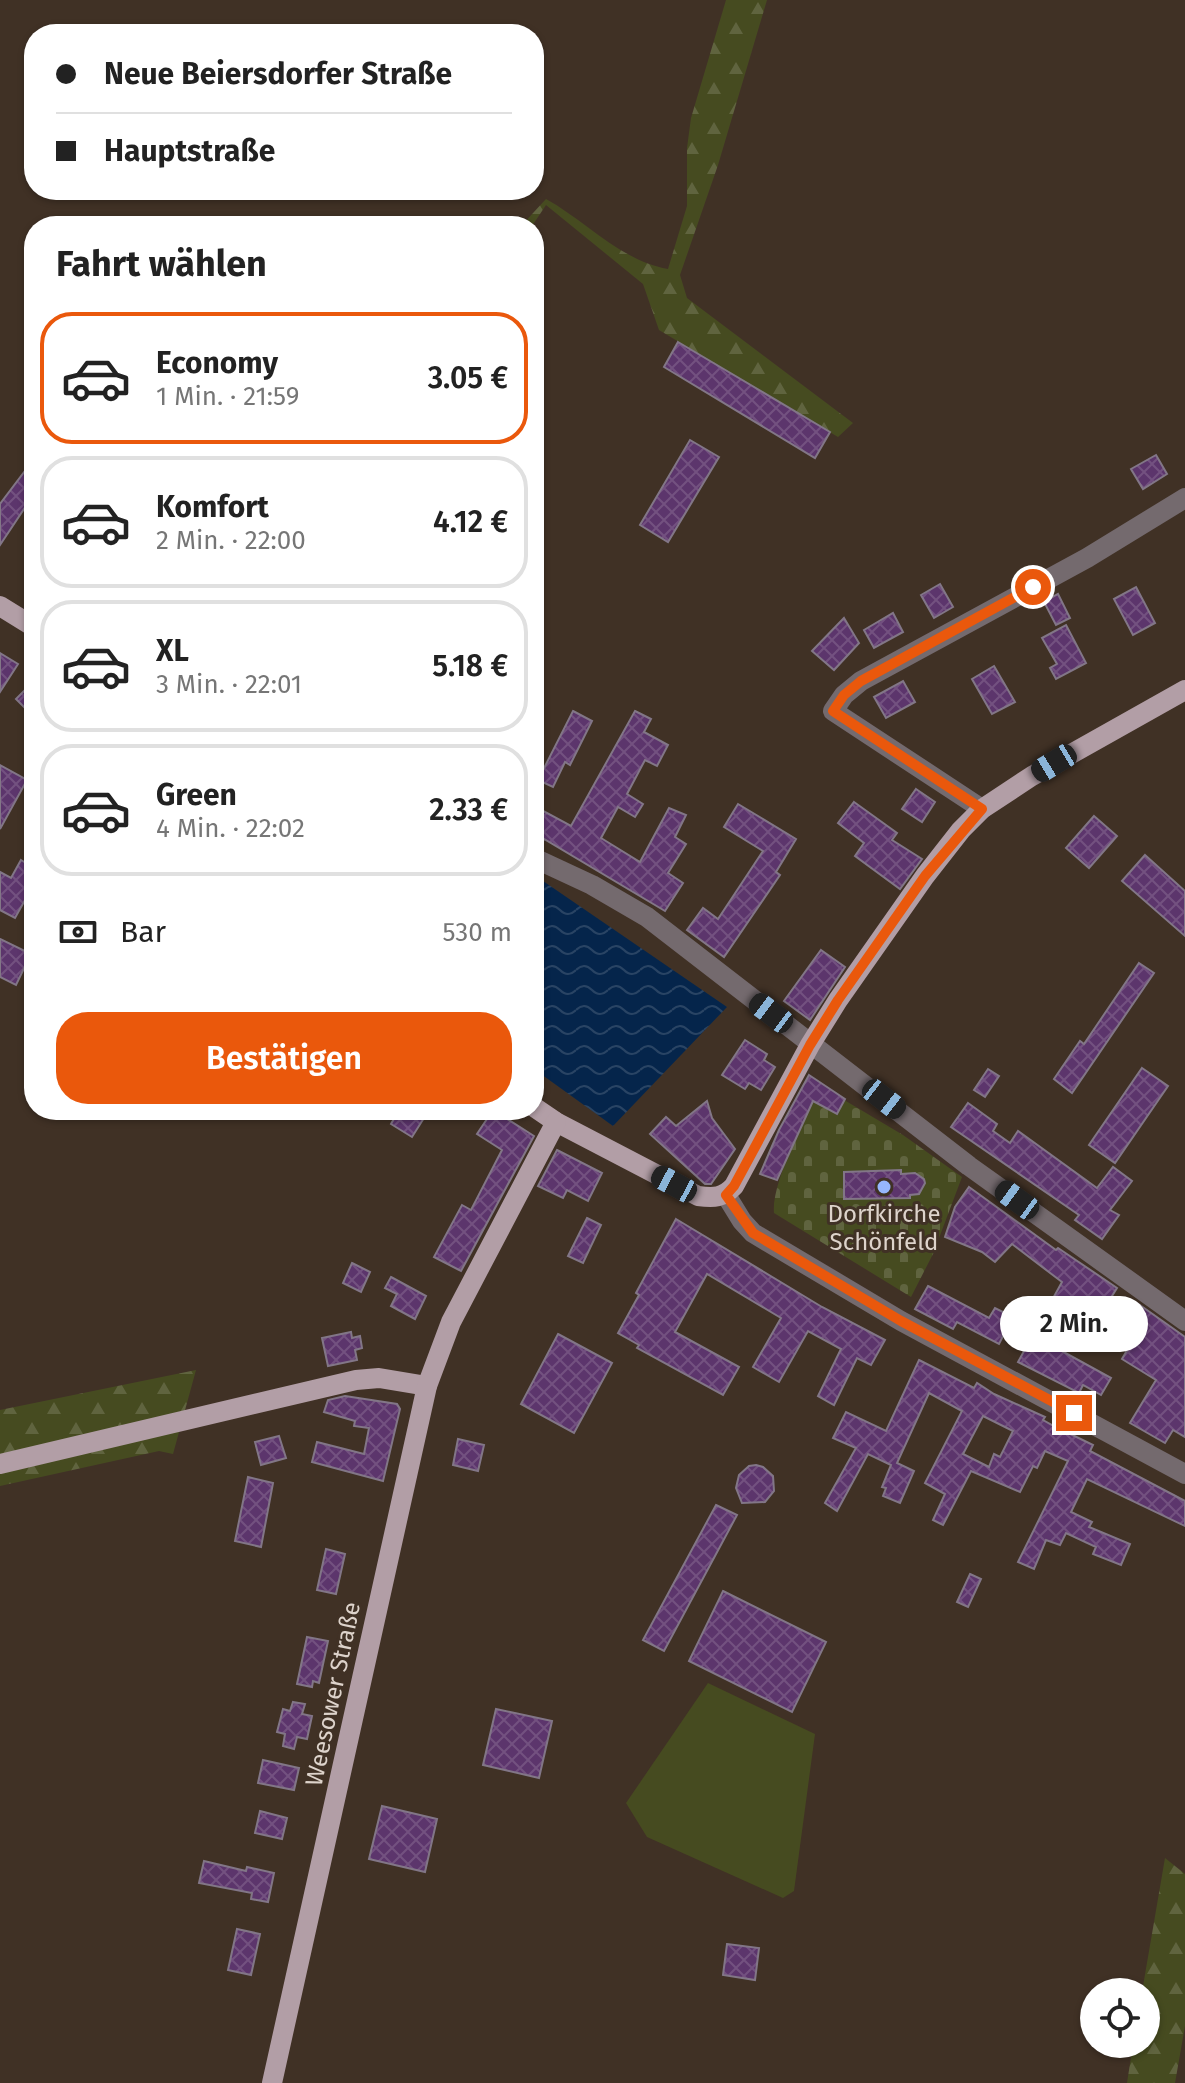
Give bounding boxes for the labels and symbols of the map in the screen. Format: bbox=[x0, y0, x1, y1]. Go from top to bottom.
route start bbox=[1015, 569, 1051, 605]
car bbox=[1027, 740, 1081, 786]
car bbox=[745, 989, 797, 1037]
car bbox=[858, 1075, 910, 1123]
car bbox=[647, 1162, 701, 1206]
car bbox=[991, 1176, 1043, 1224]
marker: Dorfkirche Schönfeld bbox=[875, 1178, 893, 1196]
place label: Dorfkirche Schönfeld bbox=[828, 1200, 941, 1256]
callout: 2 Min. bbox=[1000, 1297, 1148, 1353]
route end bbox=[1056, 1395, 1092, 1431]
street label: Weesower Straße bbox=[300, 1599, 366, 1789]

